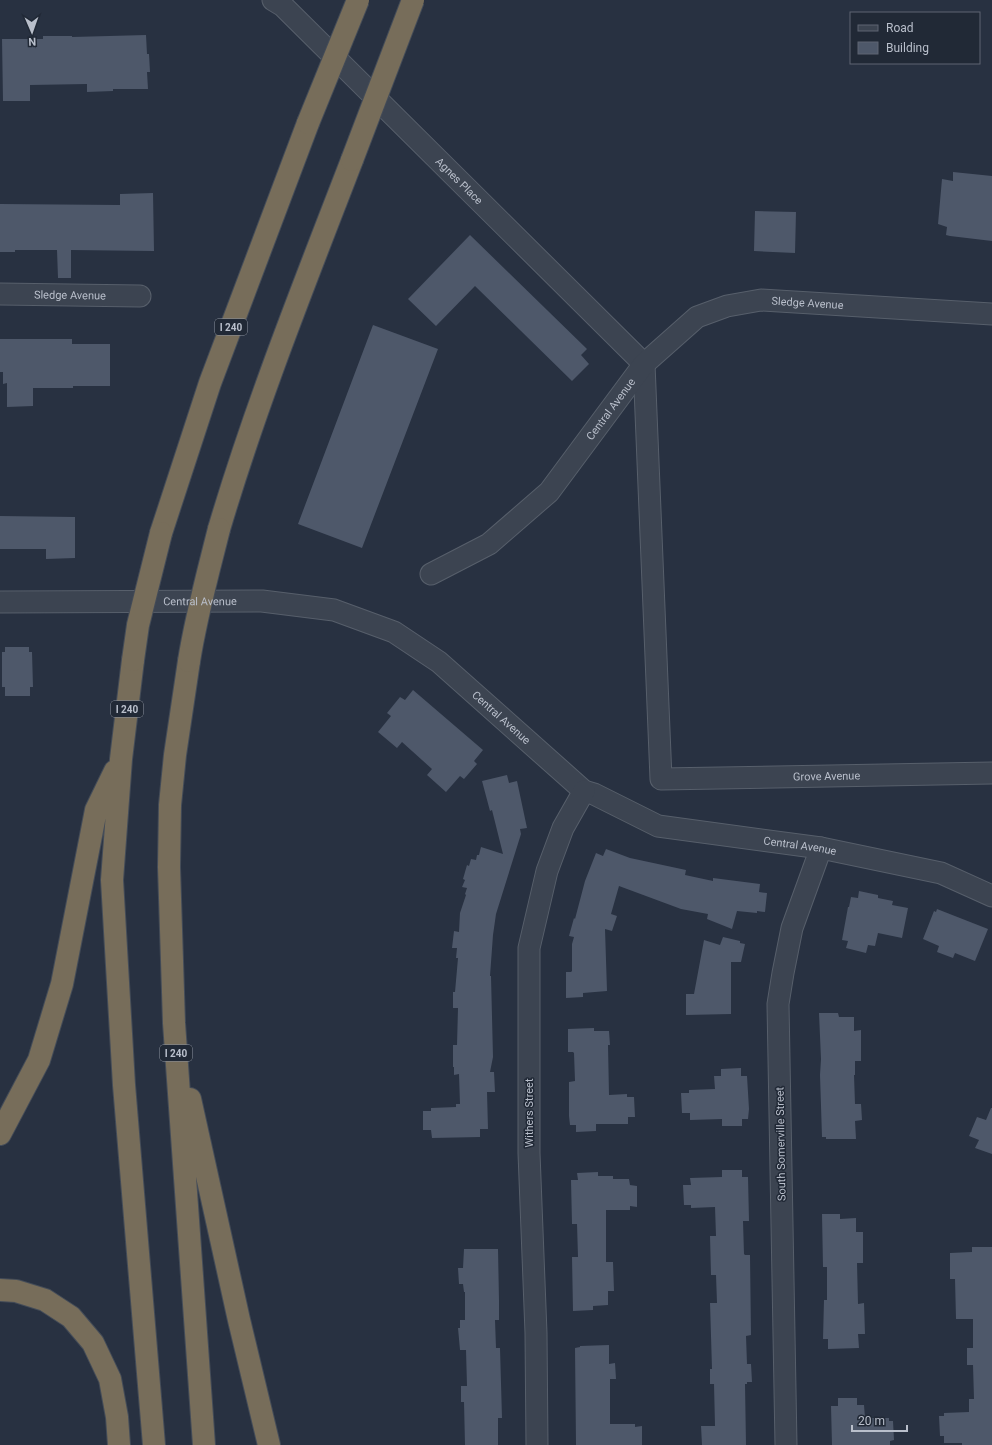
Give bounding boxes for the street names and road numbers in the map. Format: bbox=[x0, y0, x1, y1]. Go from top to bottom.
street label: Agnes Place bbox=[433, 155, 486, 207]
street label: Sledge Avenue bbox=[34, 288, 106, 302]
street label: Sledge Avenue bbox=[771, 294, 844, 311]
road number: I 240 bbox=[215, 319, 247, 335]
street label: Central Avenue bbox=[583, 375, 638, 442]
street label: Central Avenue bbox=[163, 595, 237, 608]
street label: Central Avenue bbox=[470, 688, 533, 747]
road number: I 240 bbox=[111, 701, 143, 717]
street label: Grove Avenue bbox=[793, 769, 860, 783]
street label: Central Avenue bbox=[763, 834, 838, 858]
road number: I 240 bbox=[160, 1045, 192, 1061]
street label: Withers Street bbox=[523, 1078, 536, 1148]
street label: South Somerville Street bbox=[773, 1086, 788, 1201]

